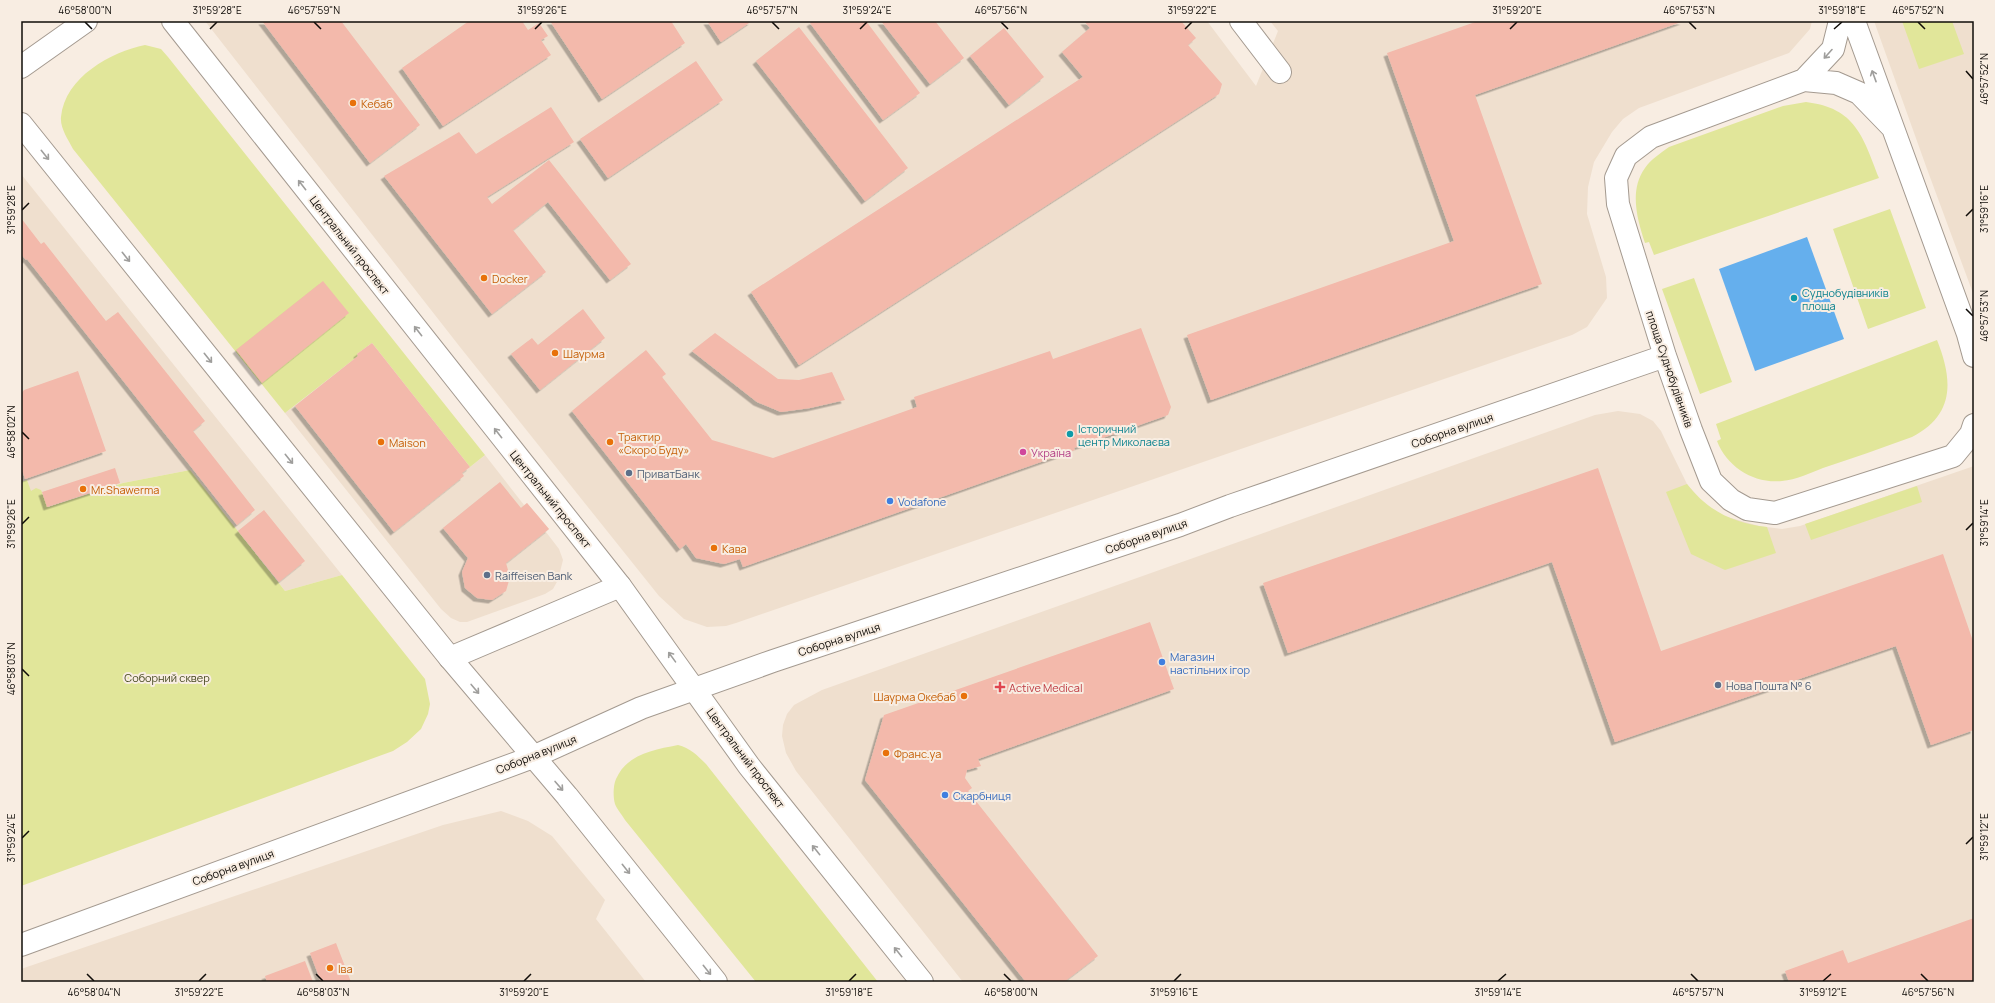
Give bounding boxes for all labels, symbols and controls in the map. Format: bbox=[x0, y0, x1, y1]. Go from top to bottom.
text: 46°58'00"N bbox=[58, 3, 112, 17]
text: 31°59'28"E bbox=[192, 3, 242, 17]
text: 46°57'59"N bbox=[288, 3, 340, 17]
text: 31°59'26"E bbox=[517, 3, 567, 17]
text: 46°57'57"N bbox=[746, 3, 798, 17]
text: 31°59'24"E bbox=[843, 3, 892, 17]
text: 46°57'56"N bbox=[975, 3, 1027, 17]
text: 31°59'22"E bbox=[1167, 3, 1217, 17]
text: 31°59'20"E bbox=[1492, 3, 1542, 17]
text: 46°57'53"N bbox=[1663, 3, 1715, 17]
text: 31°59'18"E bbox=[1818, 3, 1866, 17]
text: 46°57'52"N bbox=[1892, 3, 1944, 17]
one-way arrow bbox=[1824, 49, 1833, 59]
text: 46°57'52"N bbox=[1977, 53, 1991, 105]
one-way arrow bbox=[1869, 71, 1877, 83]
place label: Кебаб bbox=[361, 96, 393, 111]
marker: Кебаб bbox=[348, 98, 358, 108]
one-way arrow bbox=[41, 150, 49, 161]
one-way arrow bbox=[298, 179, 307, 190]
text: 31°59'28"E bbox=[4, 185, 18, 235]
text: 31°59'16"E bbox=[1977, 185, 1991, 233]
street label: Центральний проспект bbox=[307, 193, 394, 298]
one-way arrow bbox=[122, 251, 131, 262]
place label: Docker bbox=[492, 271, 528, 286]
marker: Docker bbox=[479, 273, 489, 283]
place label: Суднобудівників площа bbox=[1802, 285, 1889, 313]
text: 46°57'53"N bbox=[1977, 290, 1991, 342]
marker: Суднобудівників площа bbox=[1789, 293, 1799, 303]
street label: площа Суднобудівників bbox=[1643, 309, 1697, 429]
one-way arrow bbox=[413, 325, 422, 336]
place label: Шаурма bbox=[563, 346, 605, 361]
marker: Шаурма bbox=[550, 348, 560, 358]
one-way arrow bbox=[203, 353, 212, 364]
text: 46°58'02"N bbox=[4, 405, 18, 458]
street label: Соборна вулиця bbox=[1409, 409, 1495, 451]
place label: Історичний центр Миколаєва bbox=[1078, 421, 1170, 449]
one-way arrow bbox=[494, 427, 503, 438]
place label: Трактир «Скоро Буду» bbox=[618, 429, 689, 457]
marker: Історичний центр Миколаєва bbox=[1065, 429, 1075, 439]
place label: Maison bbox=[389, 435, 426, 450]
marker: Maison bbox=[376, 437, 386, 447]
marker: Трактир «Скоро Буду» bbox=[605, 437, 615, 447]
place label: Україна bbox=[1031, 445, 1071, 460]
street label: Центральний проспект bbox=[507, 447, 595, 551]
marker: Україна bbox=[1018, 447, 1028, 457]
one-way arrow bbox=[285, 454, 293, 465]
place label: ПриватБанк bbox=[637, 466, 700, 481]
marker: ПриватБанк bbox=[624, 468, 634, 478]
place label: Mr.Shawerma bbox=[91, 482, 159, 497]
marker: Mr.Shawerma bbox=[78, 484, 88, 494]
place label: Vodafone bbox=[898, 494, 947, 509]
marker: Vodafone bbox=[885, 496, 895, 506]
text: 31°59'26"E bbox=[4, 499, 18, 549]
text: 31°59'14"E bbox=[1977, 499, 1991, 547]
street label: Соборна вулиця bbox=[1103, 515, 1189, 557]
place label: Кава bbox=[722, 541, 747, 556]
marker: Кава bbox=[709, 543, 719, 553]
place label: Raiffeisen Bank bbox=[495, 568, 573, 583]
marker: Raiffeisen Bank bbox=[482, 570, 492, 580]
street label: Соборна вулиця bbox=[796, 619, 882, 659]
text: 46°58'03"N bbox=[4, 642, 18, 695]
place label: Магазин настільних ігор bbox=[1170, 649, 1251, 677]
one-way arrow bbox=[668, 652, 677, 663]
marker: Магазин настільних ігор bbox=[1157, 657, 1167, 667]
park label: Соборний сквер bbox=[124, 670, 210, 685]
place label: Нова Пошта № 6 bbox=[1726, 678, 1812, 693]
place label: Active Medical bbox=[1009, 680, 1083, 695]
marker: Нова Пошта № 6 bbox=[1713, 680, 1723, 690]
marker: Active Medical bbox=[994, 681, 1006, 693]
one-way arrow bbox=[470, 683, 479, 694]
place label: Шаурма Окебаб bbox=[873, 689, 956, 704]
marker: Шаурма Окебаб bbox=[959, 691, 969, 701]
street label: Центральний проспект bbox=[703, 705, 789, 811]
street label: Соборна вулиця bbox=[494, 731, 578, 777]
place label: Франс.уа bbox=[894, 746, 941, 761]
marker: Франс.уа bbox=[881, 748, 891, 758]
one-way arrow bbox=[554, 781, 563, 792]
place label: Скарбниця bbox=[953, 788, 1011, 803]
marker: Скарбниця bbox=[940, 790, 950, 800]
text: 31°59'24"E bbox=[4, 813, 18, 862]
text: 31°59'12"E bbox=[1977, 813, 1991, 861]
street label: Соборна вулиця bbox=[190, 845, 276, 889]
one-way arrow bbox=[812, 845, 821, 855]
one-way arrow bbox=[621, 863, 630, 874]
one-way arrow bbox=[893, 946, 902, 957]
place label: Іва bbox=[338, 961, 353, 976]
marker: Іва bbox=[325, 963, 335, 973]
one-way arrow bbox=[702, 965, 711, 976]
text: 46°58'04"N bbox=[68, 985, 121, 999]
text: 31°59'22"E bbox=[174, 985, 224, 999]
text: 46°58'03"N bbox=[297, 985, 350, 999]
text: 31°59'20"E bbox=[499, 985, 549, 999]
text: 31°59'18"E bbox=[825, 985, 873, 999]
text: 46°58'00"N bbox=[984, 985, 1038, 999]
text: 31°59'16"E bbox=[1150, 985, 1198, 999]
text: 31°59'14"E bbox=[1474, 985, 1522, 999]
text: 46°57'57"N bbox=[1672, 985, 1724, 999]
text: 31°59'12"E bbox=[1799, 985, 1847, 999]
text: 46°57'56"N bbox=[1902, 985, 1954, 999]

